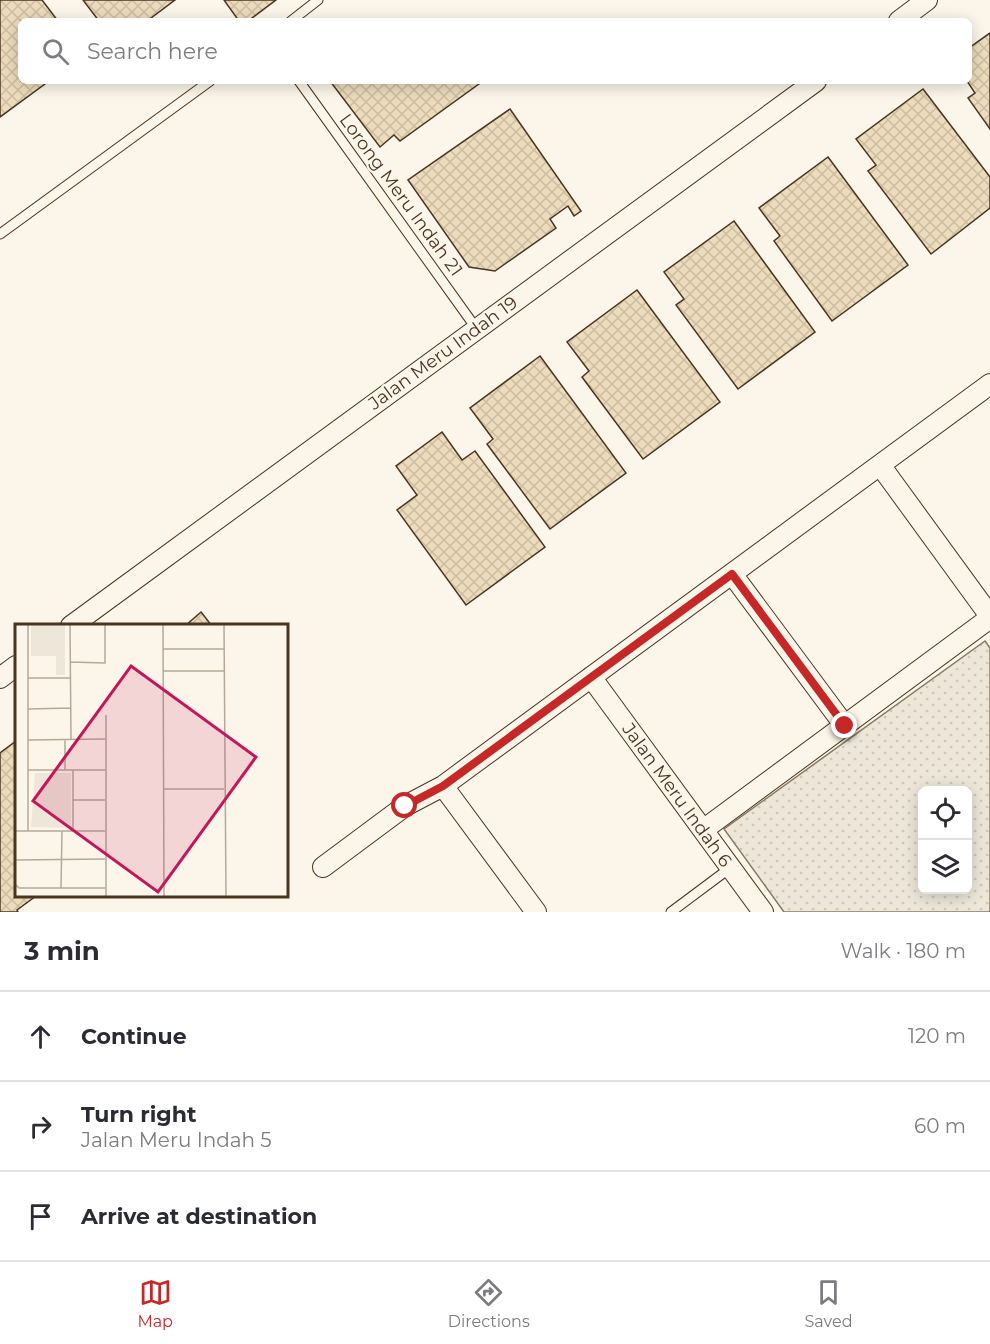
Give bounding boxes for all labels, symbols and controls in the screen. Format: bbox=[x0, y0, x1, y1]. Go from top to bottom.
search box bbox=[18, 18, 972, 84]
icon: search bbox=[39, 35, 72, 68]
text: Search here bbox=[87, 38, 218, 65]
street label: Lorong Meru Indah 21 bbox=[335, 110, 467, 280]
street label: Jalan Meru Indah 19 bbox=[363, 292, 522, 415]
inset map bbox=[15, 624, 288, 897]
route end bbox=[831, 712, 857, 738]
street label: Jalan Meru Indah 6 bbox=[617, 718, 737, 871]
map controls bbox=[918, 786, 972, 894]
button: locate bbox=[918, 786, 972, 840]
route start bbox=[391, 792, 417, 818]
button: layers bbox=[918, 840, 972, 894]
text: 3 min bbox=[24, 935, 100, 967]
text: Walk · 180 m bbox=[841, 939, 966, 963]
icon: ahead bbox=[24, 1020, 57, 1053]
text: Continue bbox=[81, 1023, 187, 1050]
text: 120 m bbox=[908, 1024, 966, 1048]
text: Turn right bbox=[81, 1101, 196, 1128]
icon: right bbox=[24, 1110, 57, 1143]
text: 60 m bbox=[914, 1114, 966, 1138]
text: Jalan Meru Indah 5 bbox=[81, 1128, 272, 1152]
icon: arrive bbox=[24, 1200, 57, 1233]
text: Arrive at destination bbox=[81, 1203, 317, 1230]
tab: Map bbox=[137, 1276, 173, 1331]
tab: Directions bbox=[448, 1276, 530, 1331]
tab: Saved bbox=[805, 1276, 853, 1331]

